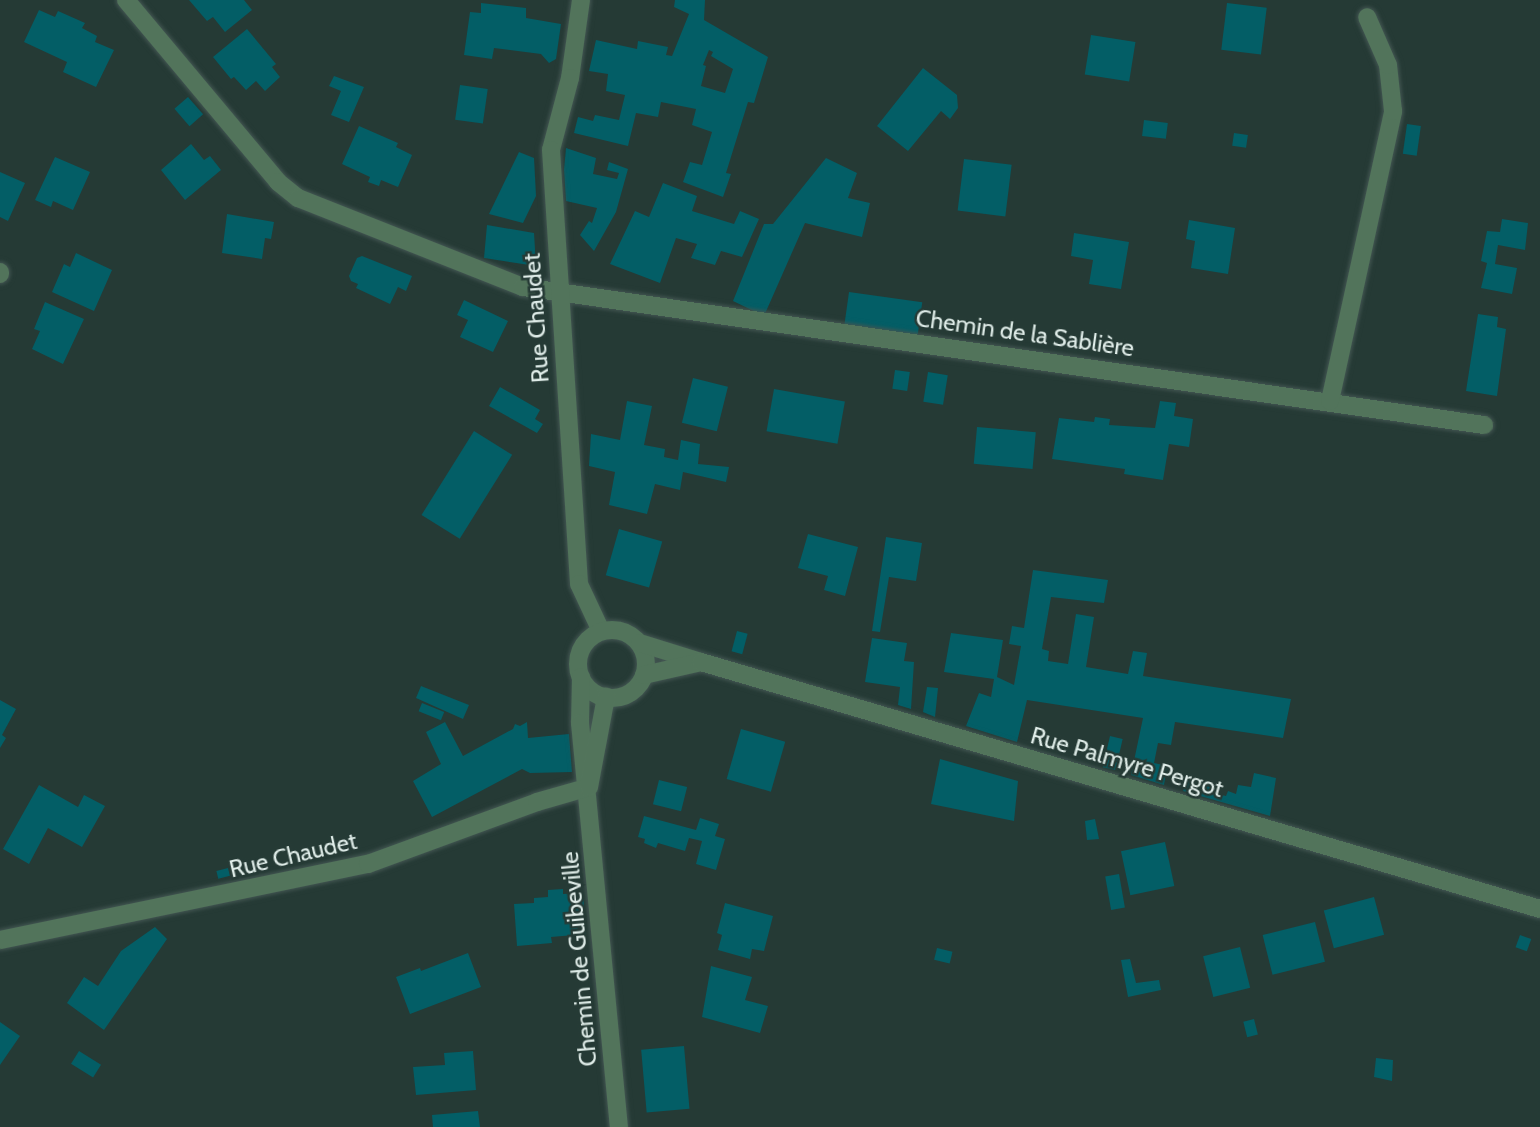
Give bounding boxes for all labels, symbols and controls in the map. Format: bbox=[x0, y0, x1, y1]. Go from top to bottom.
street label: Rue Chaudet bbox=[517, 252, 555, 384]
street label: Chemin de la Sablière bbox=[914, 303, 1136, 363]
street label: Rue Palmyre Pergot bbox=[1027, 721, 1227, 803]
street label: Rue Chaudet bbox=[226, 826, 360, 884]
street label: Chemin de Guibeville bbox=[555, 850, 603, 1068]

